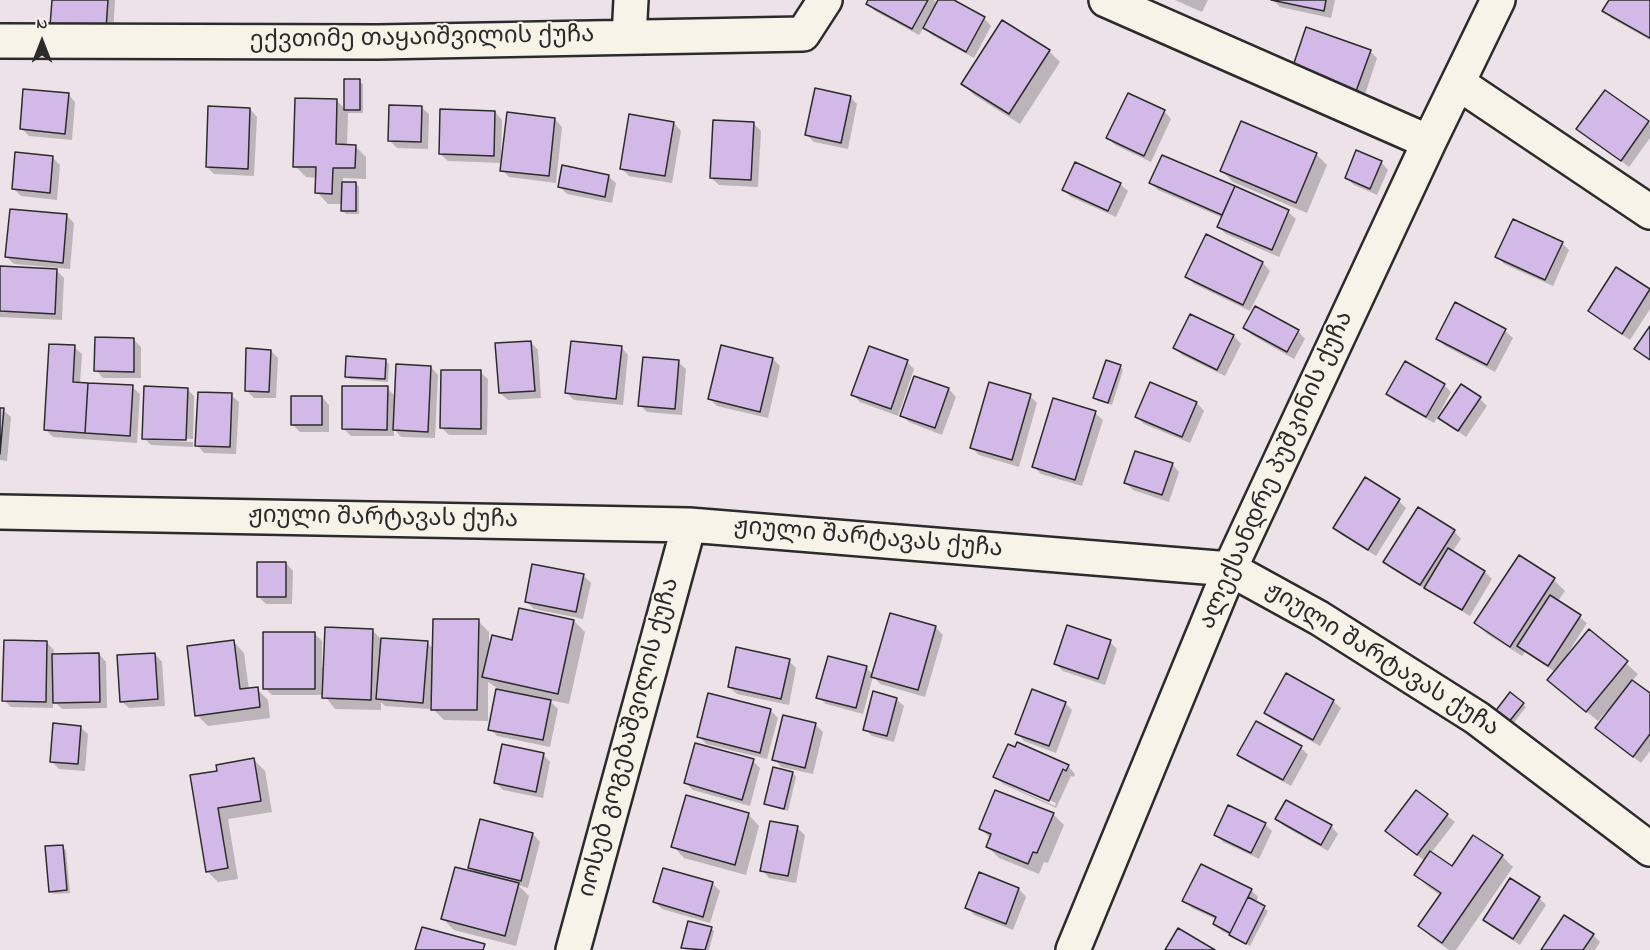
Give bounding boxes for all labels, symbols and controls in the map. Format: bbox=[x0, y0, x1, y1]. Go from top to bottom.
north arrow bbox=[12, 12, 72, 72]
text: N bbox=[37, 12, 47, 36]
street label: ექვთიმე თაყაიშვილის ქუჩა bbox=[249, 23, 595, 57]
street label: ალექსანდრე პუშკინის ქუჩა bbox=[1195, 308, 1361, 634]
street label: ჟიული შარტავას ქუჩა bbox=[248, 503, 518, 537]
street label: ჟიული შარტავას ქუჩა bbox=[732, 514, 1004, 566]
street label: იოსებ გოგებაშვილის ქუჩა bbox=[575, 575, 687, 901]
street label: ჟიული შარტავას ქუჩა bbox=[1259, 577, 1503, 745]

